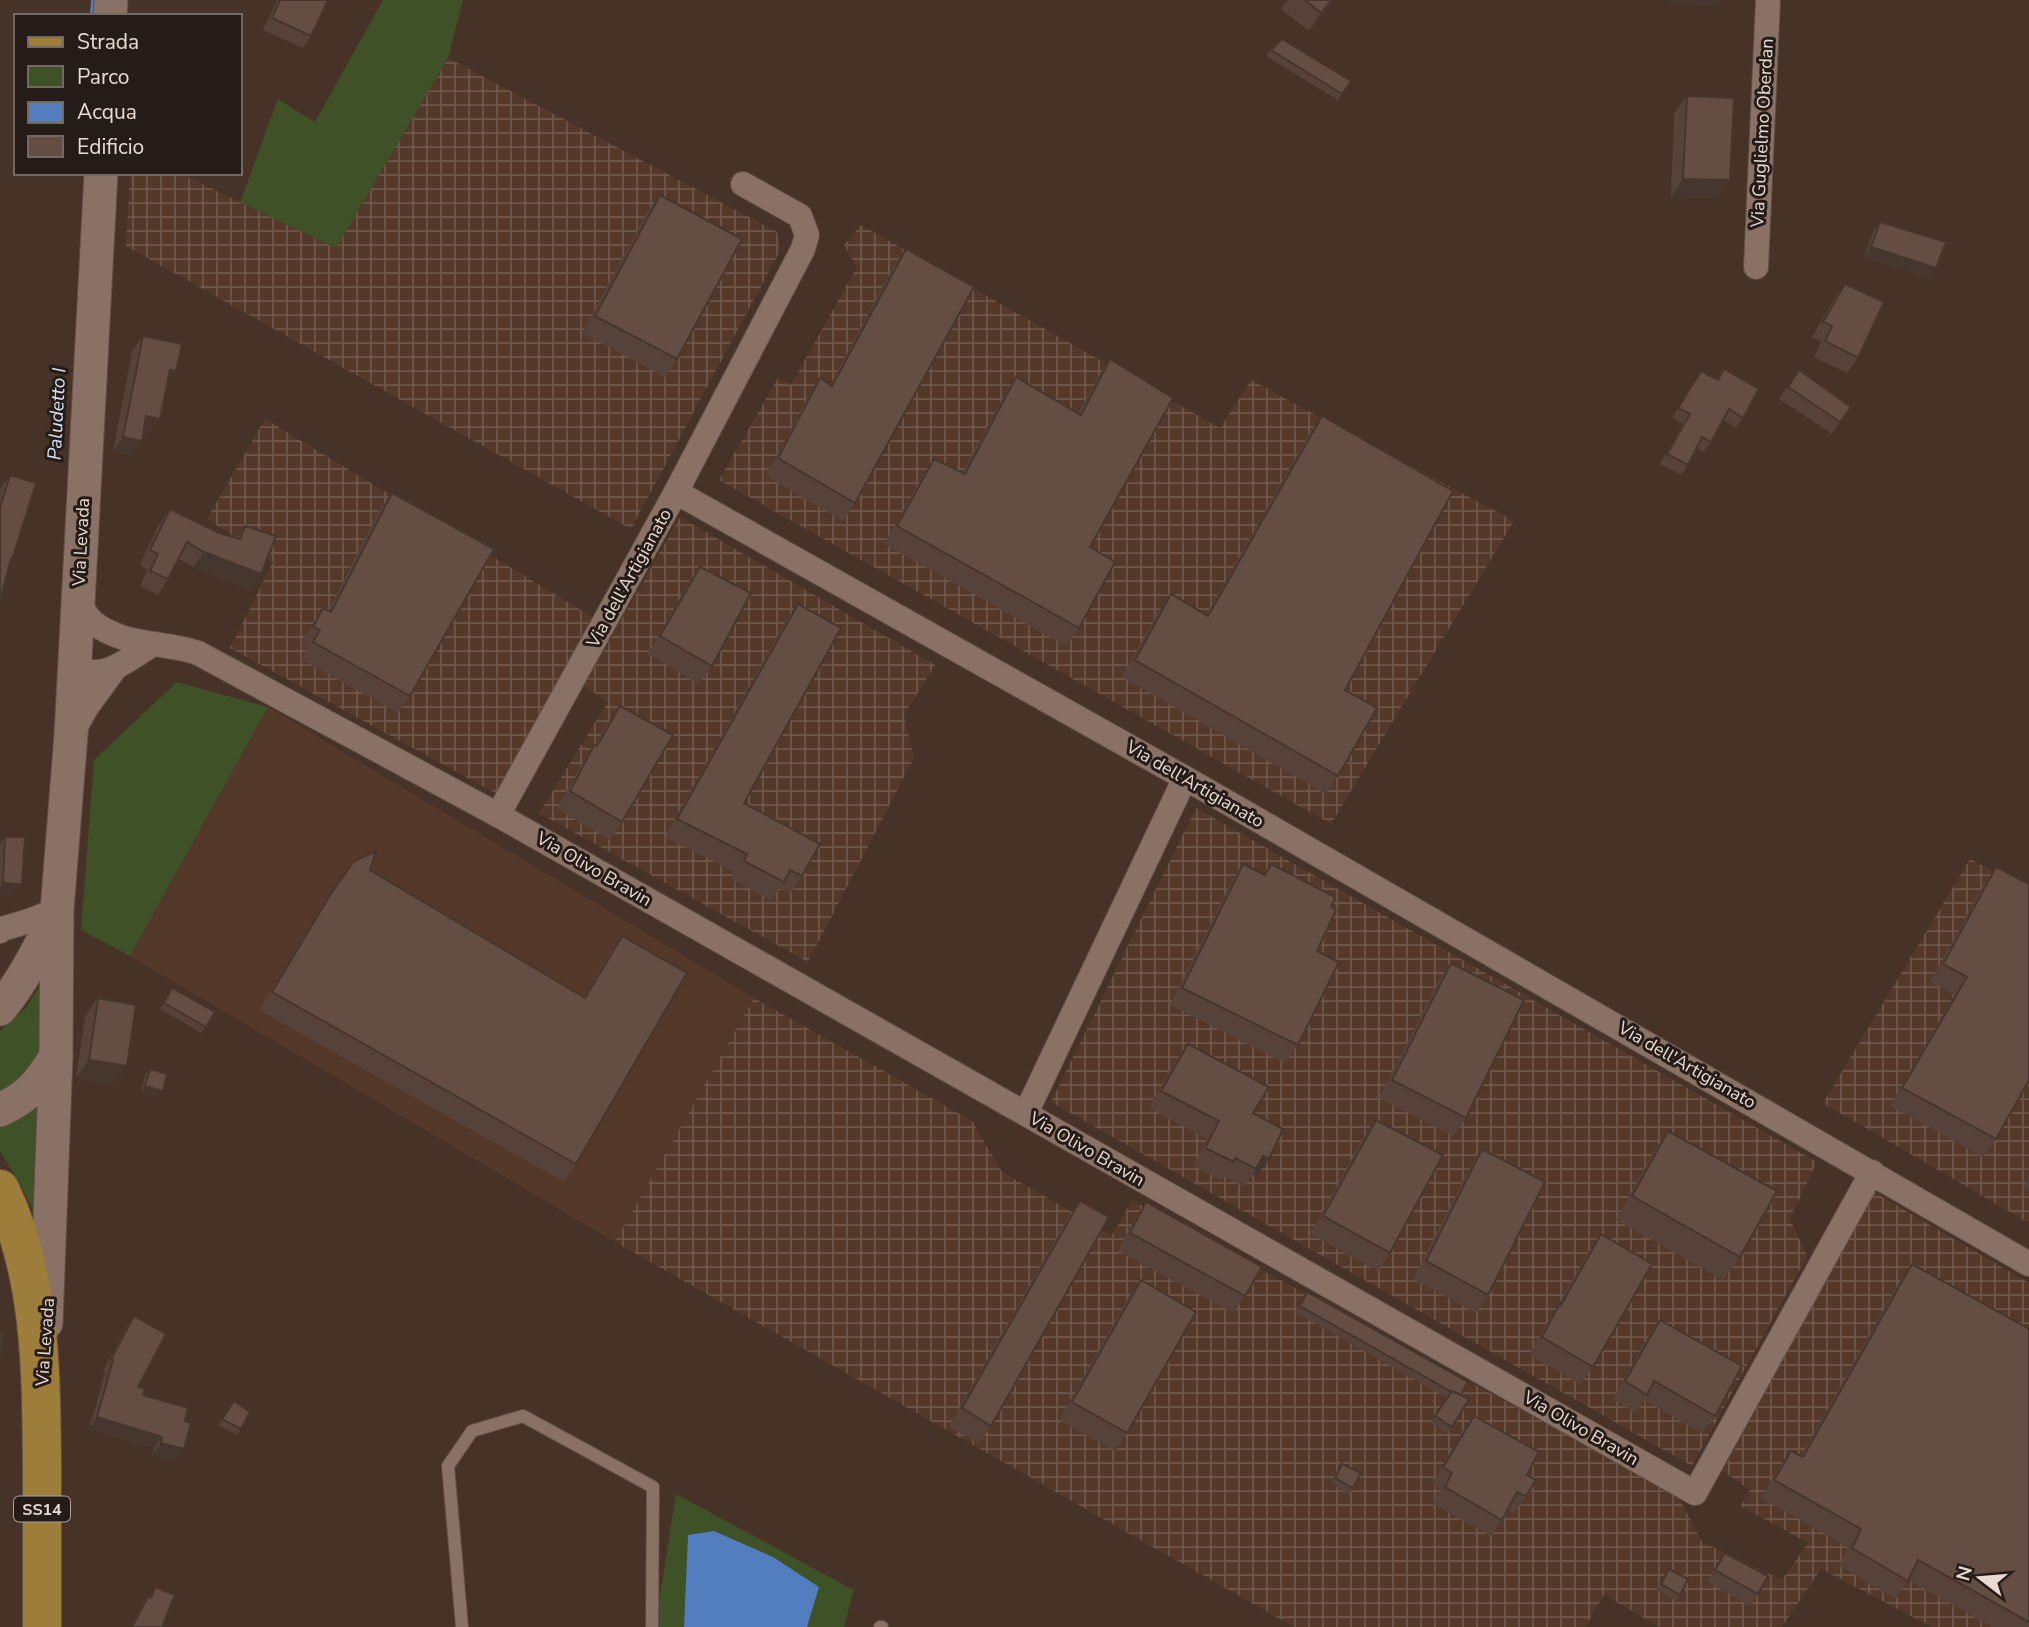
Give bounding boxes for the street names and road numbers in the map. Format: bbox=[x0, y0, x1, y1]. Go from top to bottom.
street label: Via Guglielmo Oberdan bbox=[1745, 38, 1779, 229]
street label: Via Levada bbox=[67, 497, 95, 588]
street label: Via dell'Artigianato bbox=[580, 504, 677, 653]
street label: Via dell'Artigianato bbox=[1121, 734, 1268, 833]
street label: Via Olivo Bravin bbox=[531, 826, 656, 912]
street label: Via dell'Artigianato bbox=[1613, 1015, 1760, 1114]
street label: Via Olivo Bravin bbox=[1024, 1106, 1149, 1192]
street label: Via Levada bbox=[30, 1297, 60, 1388]
street label: Via Olivo Bravin bbox=[1518, 1385, 1643, 1471]
road number: SS14 bbox=[14, 1497, 70, 1522]

